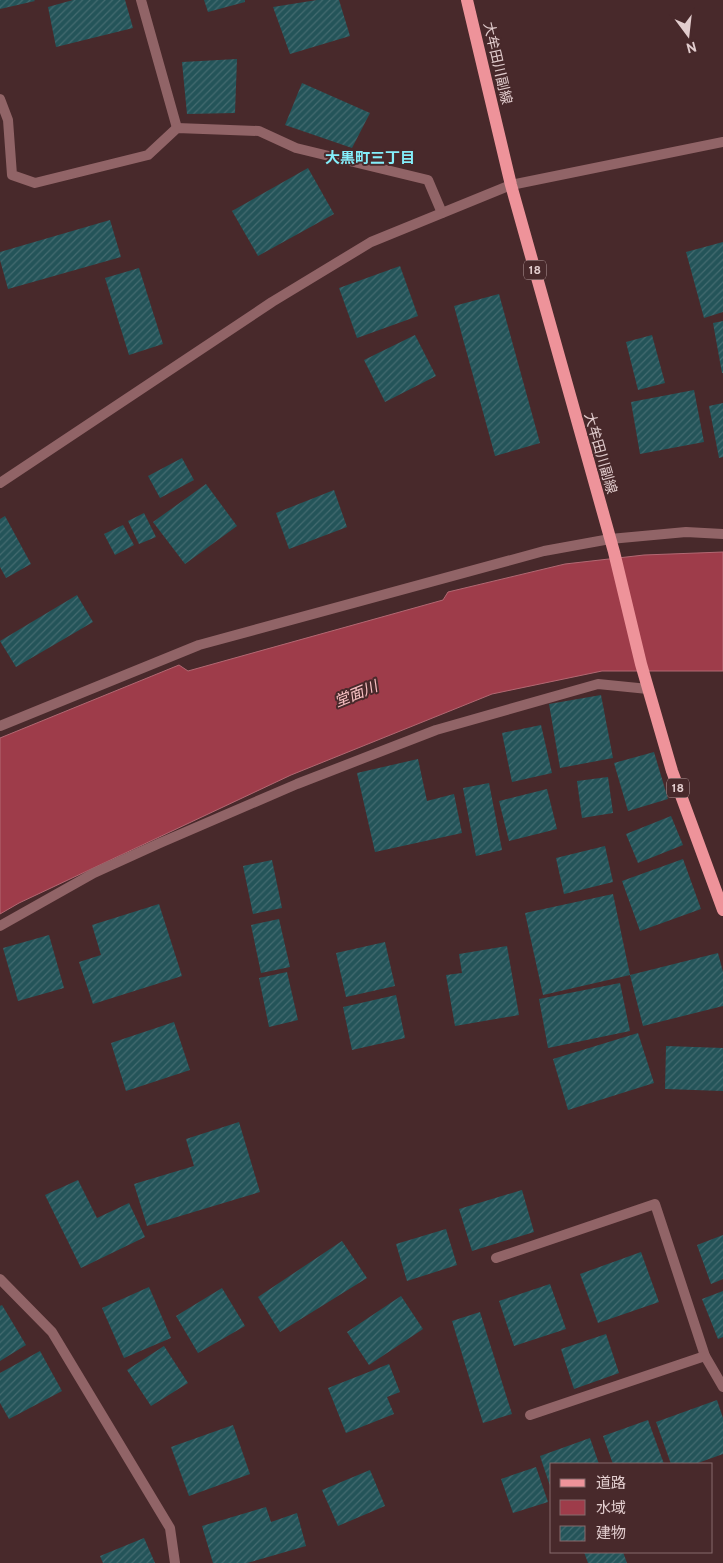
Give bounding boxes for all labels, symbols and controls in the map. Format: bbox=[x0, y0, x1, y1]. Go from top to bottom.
north arrow bbox=[663, 10, 713, 60]
street label: 大牟田川副線 bbox=[479, 21, 514, 106]
text: N bbox=[684, 37, 698, 56]
district label: 大黒町三丁目 bbox=[325, 150, 415, 169]
road number: 18 bbox=[524, 260, 546, 280]
street label: 大牟田川副線 bbox=[580, 411, 619, 496]
water label: 堂面川 bbox=[332, 677, 383, 713]
road number: 18 bbox=[667, 778, 689, 798]
legend bbox=[550, 1463, 713, 1553]
text: 道路 bbox=[596, 1475, 626, 1494]
text: 水域 bbox=[596, 1500, 626, 1519]
text: 建物 bbox=[596, 1525, 626, 1544]

